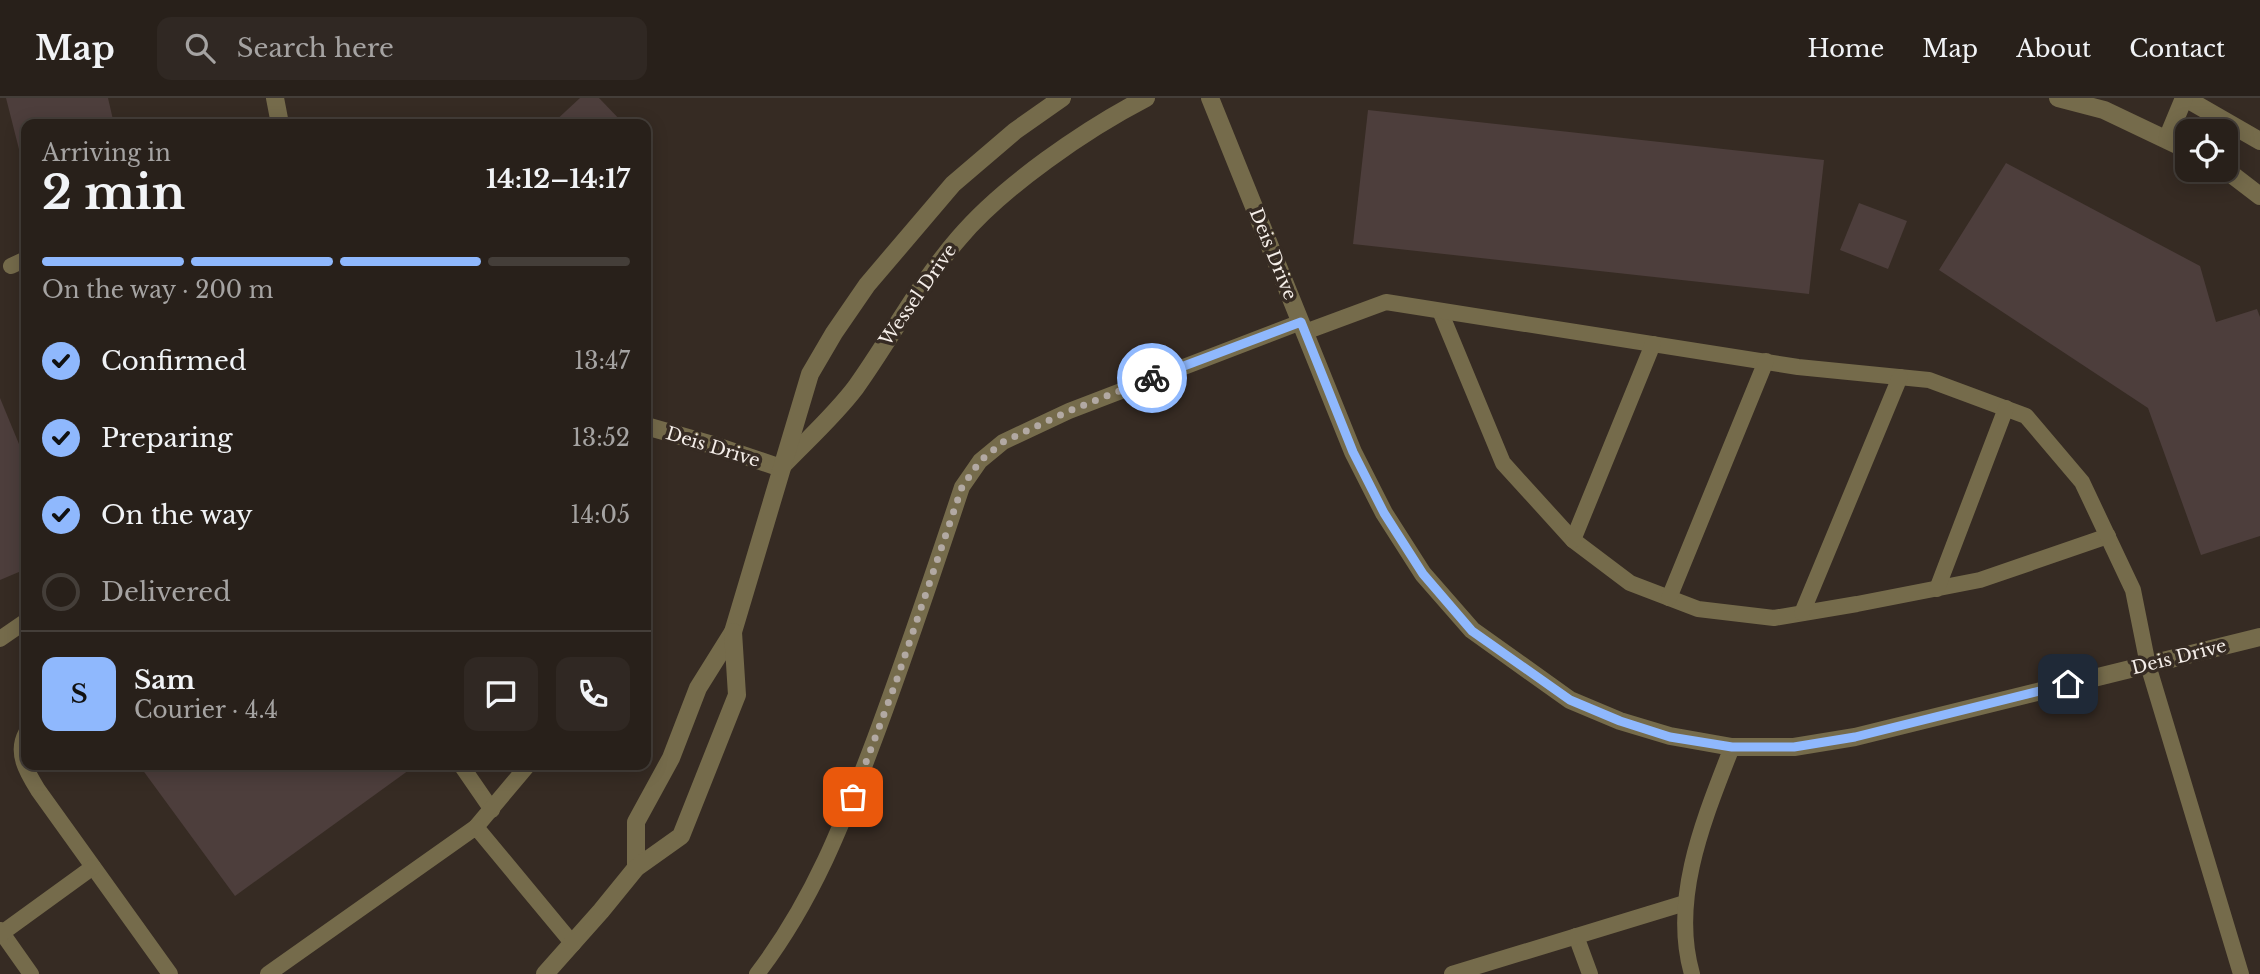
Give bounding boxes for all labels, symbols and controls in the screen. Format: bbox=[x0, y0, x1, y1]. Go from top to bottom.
search box bbox=[157, 17, 647, 80]
text: Map bbox=[35, 28, 115, 69]
icon: search bbox=[181, 29, 219, 67]
text: Search here bbox=[237, 32, 394, 64]
text: Home bbox=[1808, 34, 1884, 63]
text: Map bbox=[1922, 34, 1978, 63]
text: About bbox=[2016, 34, 2091, 63]
text: Contact bbox=[2129, 34, 2225, 63]
map controls bbox=[2175, 119, 2238, 182]
button: locate bbox=[2175, 119, 2238, 182]
text: Arriving in bbox=[42, 139, 171, 167]
text: 14:12–14:17 bbox=[486, 163, 630, 195]
text: 2 min bbox=[42, 164, 185, 221]
street label: Deis Drive bbox=[1245, 205, 1301, 303]
street label: Wessel Drive bbox=[874, 240, 961, 351]
text: On the way · 200 m bbox=[42, 276, 274, 304]
icon: check bbox=[42, 342, 80, 380]
courier bbox=[1117, 343, 1187, 413]
text: Confirmed bbox=[101, 345, 246, 377]
text: 13:47 bbox=[574, 347, 630, 375]
icon: bike bbox=[1133, 359, 1171, 397]
icon: check bbox=[42, 419, 80, 457]
text: Preparing bbox=[101, 422, 233, 454]
street label: Deis Drive bbox=[663, 422, 763, 472]
text: 13:52 bbox=[572, 424, 630, 452]
icon: check bbox=[42, 496, 80, 534]
text: On the way bbox=[101, 499, 253, 531]
text: 14:05 bbox=[570, 501, 630, 529]
text: Delivered bbox=[101, 576, 231, 608]
street label: Deis Drive bbox=[2129, 635, 2229, 679]
pin bbox=[2038, 654, 2098, 714]
button: chat bbox=[464, 657, 538, 731]
button: phone bbox=[556, 657, 630, 731]
text: Sam bbox=[134, 664, 195, 696]
icon: home bbox=[2049, 665, 2087, 703]
text: S bbox=[70, 678, 88, 710]
text: Courier · 4.4 bbox=[134, 696, 278, 724]
pin bbox=[823, 767, 883, 827]
icon: bag bbox=[834, 778, 872, 816]

